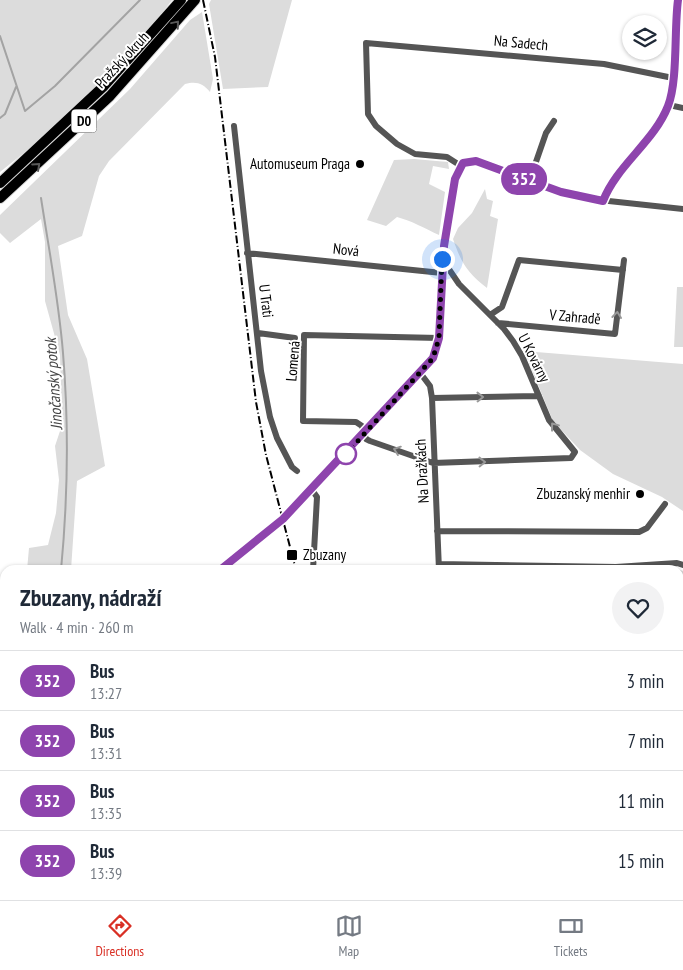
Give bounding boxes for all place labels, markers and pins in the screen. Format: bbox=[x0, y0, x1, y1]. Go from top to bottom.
place label: Automuseum Praga bbox=[250, 154, 350, 173]
marker: Automuseum Praga bbox=[354, 158, 366, 170]
unlabelled marker bbox=[335, 443, 357, 465]
place label: Zbuzanský menhir bbox=[537, 484, 631, 503]
marker: Zbuzanský menhir bbox=[634, 488, 646, 500]
place label: Zbuzany bbox=[303, 545, 347, 564]
marker: Zbuzany bbox=[285, 548, 299, 562]

